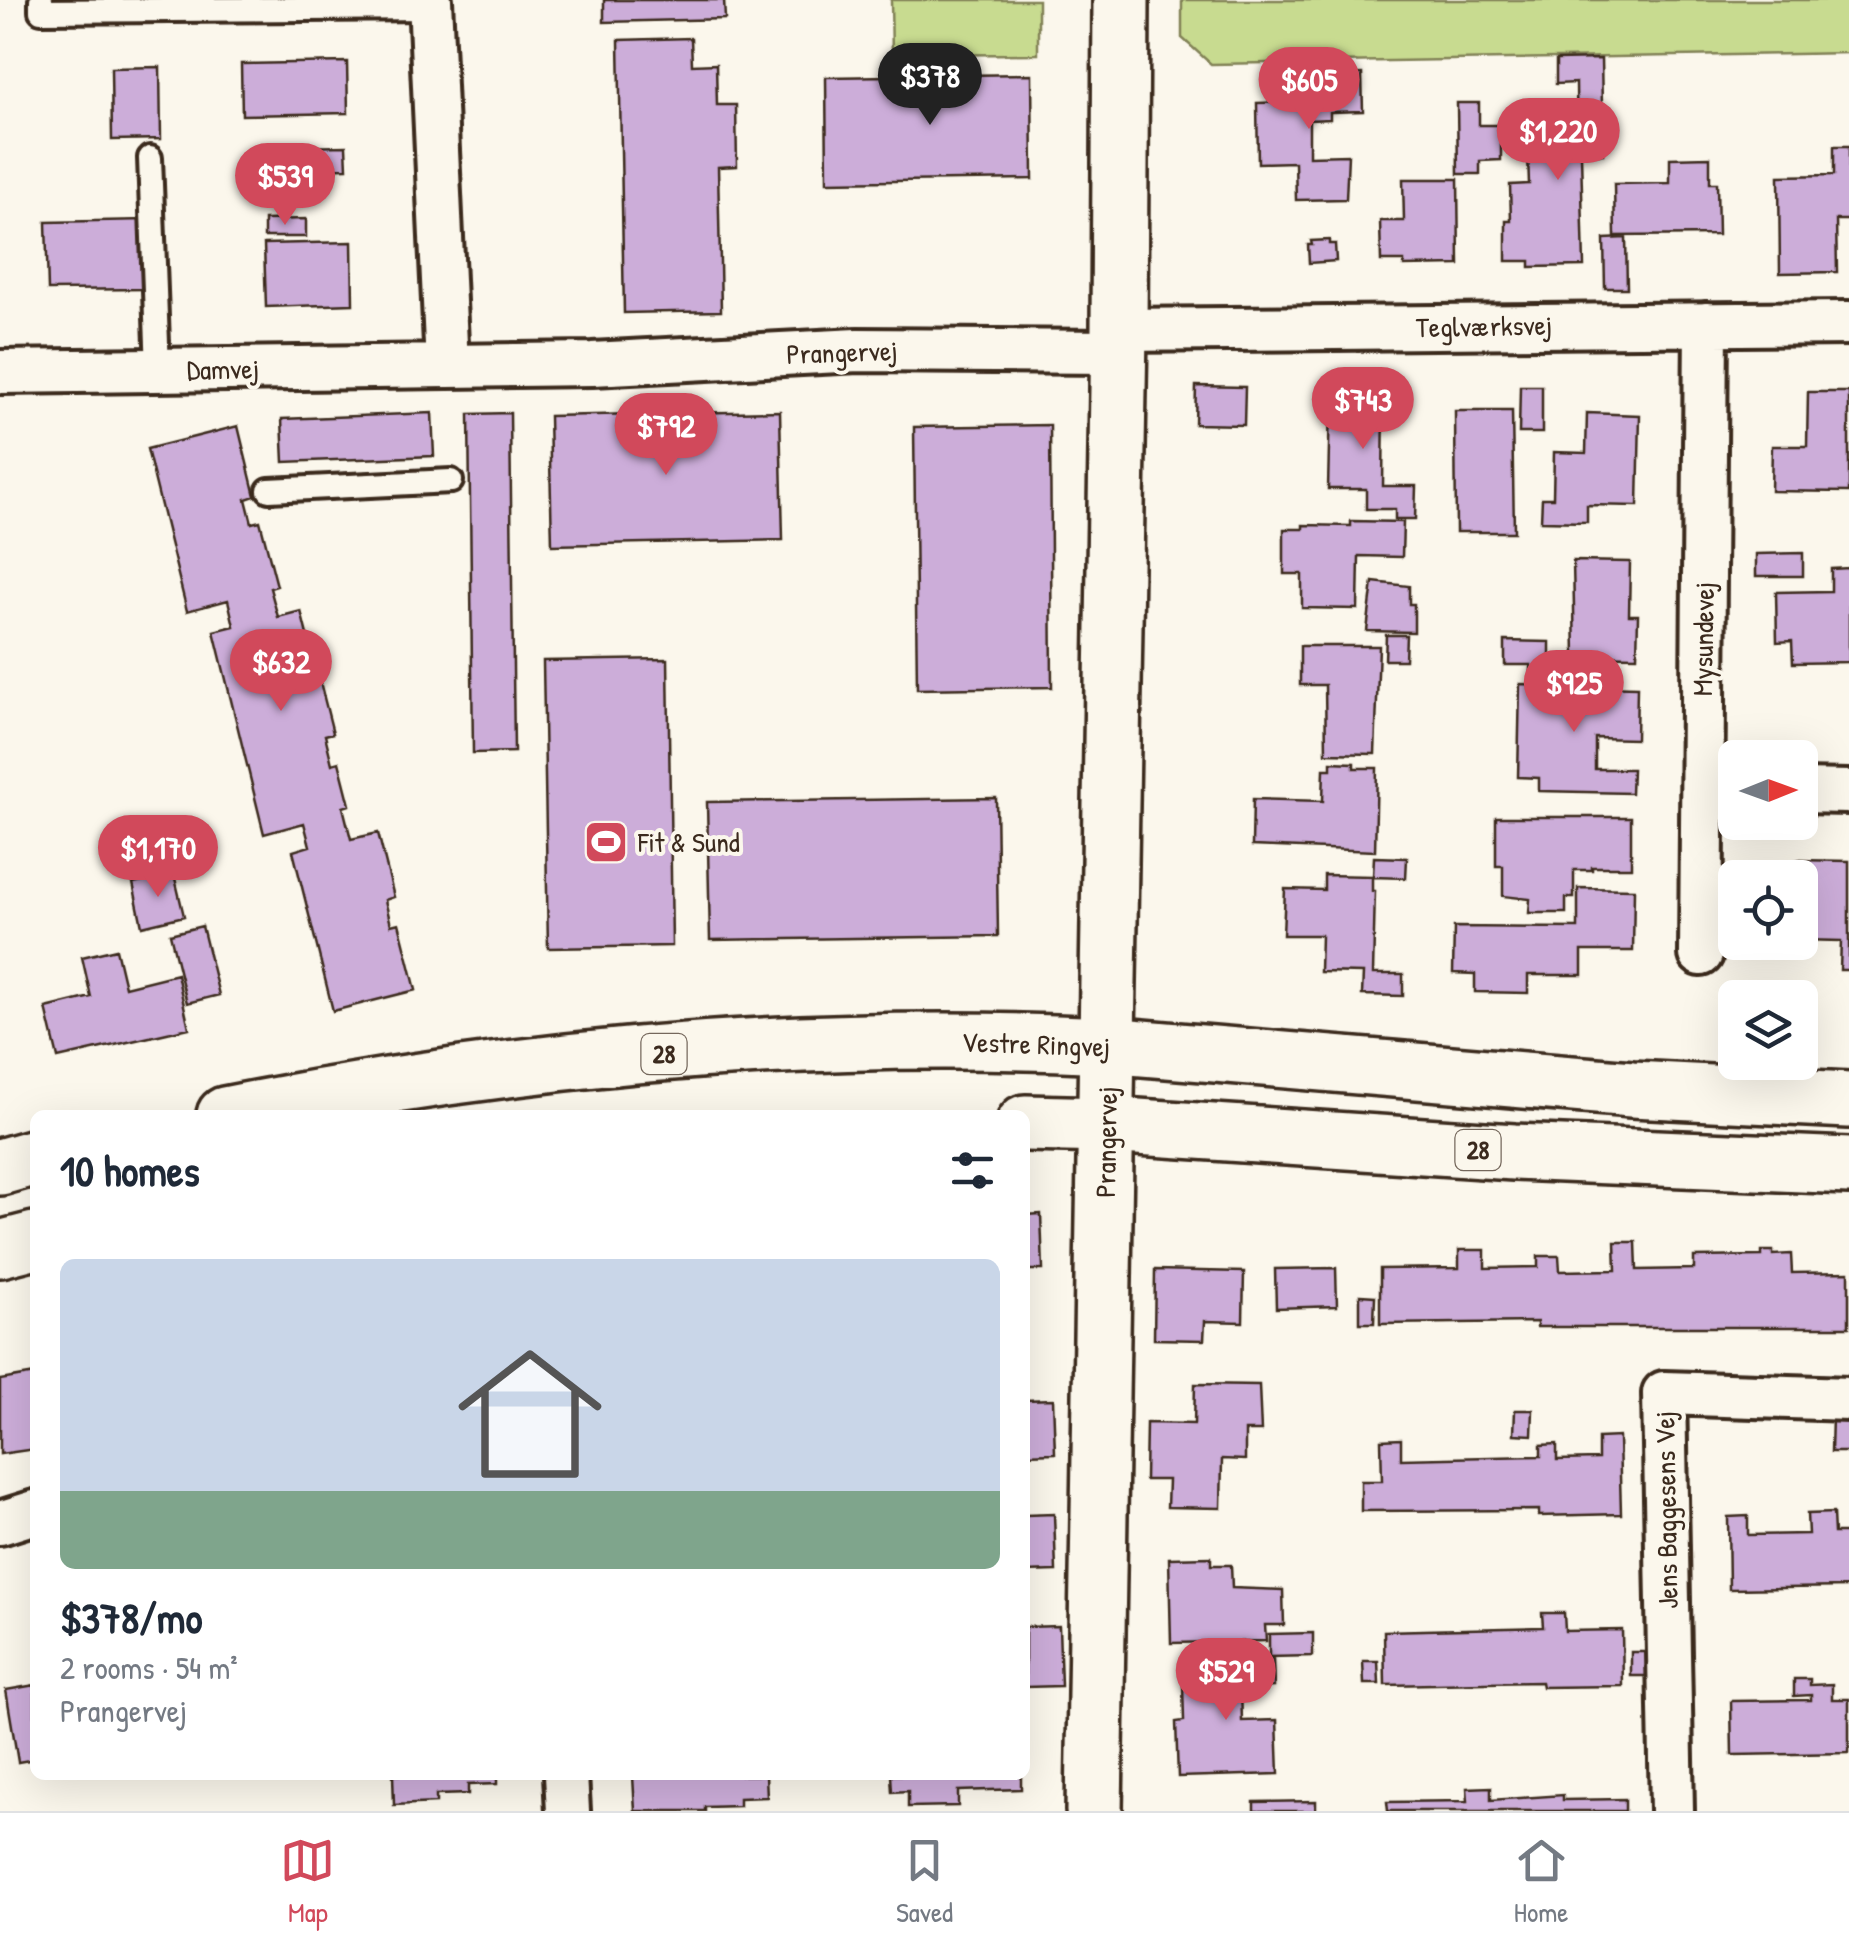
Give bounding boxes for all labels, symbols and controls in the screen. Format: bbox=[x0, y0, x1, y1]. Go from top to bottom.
pin: $378 bbox=[871, 43, 989, 128]
pin: $605 bbox=[1250, 47, 1368, 132]
text: $378 bbox=[900, 54, 960, 97]
text: $605 bbox=[1281, 58, 1337, 101]
pin: $1,220 bbox=[1477, 98, 1639, 183]
text: $1,220 bbox=[1519, 109, 1597, 152]
pin: $539 bbox=[226, 143, 344, 228]
text: $539 bbox=[257, 154, 313, 197]
street label: Teglværksvej bbox=[1415, 306, 1553, 346]
street label: Prangervej bbox=[786, 331, 898, 373]
street label: Damvej bbox=[187, 349, 259, 389]
pin: $743 bbox=[1304, 367, 1422, 452]
text: $743 bbox=[1334, 378, 1392, 421]
pin: $792 bbox=[607, 393, 725, 478]
text: $792 bbox=[637, 404, 695, 447]
street label: Mysundevej bbox=[1683, 582, 1723, 696]
pin: $632 bbox=[222, 629, 340, 714]
text: $632 bbox=[252, 640, 310, 683]
pin: $925 bbox=[1515, 650, 1633, 735]
text: $925 bbox=[1546, 661, 1602, 704]
north arrow bbox=[1718, 740, 1818, 840]
map controls bbox=[1718, 740, 1818, 1080]
pin: $1,170 bbox=[77, 815, 239, 900]
sports icon: Fit & Sund bbox=[583, 819, 629, 865]
place label: Fit & Sund bbox=[637, 823, 740, 861]
text: $1,170 bbox=[120, 826, 196, 869]
button: locate bbox=[1718, 860, 1818, 960]
button: layers bbox=[1718, 980, 1818, 1080]
street label: Vestre Ringvej bbox=[961, 1022, 1111, 1066]
road number: 28 bbox=[642, 1034, 686, 1074]
street label: Prangervej bbox=[1086, 1086, 1126, 1198]
road number: 28 bbox=[1456, 1130, 1500, 1170]
text: 10 homes bbox=[60, 1142, 200, 1199]
icon: filters bbox=[945, 1143, 1000, 1198]
icon: home bbox=[440, 1324, 620, 1504]
street label: Jens Baggesens Vej bbox=[1645, 1411, 1687, 1609]
text: $378/mo bbox=[60, 1589, 202, 1646]
pin: $529 bbox=[1167, 1638, 1285, 1723]
text: 2 rooms · 54 m² bbox=[60, 1646, 238, 1689]
text: $529 bbox=[1198, 1649, 1254, 1692]
text: Prangervej bbox=[60, 1689, 187, 1732]
tab: Map bbox=[280, 1833, 335, 1931]
tab: Saved bbox=[896, 1833, 953, 1931]
tab: Home bbox=[1514, 1833, 1569, 1931]

